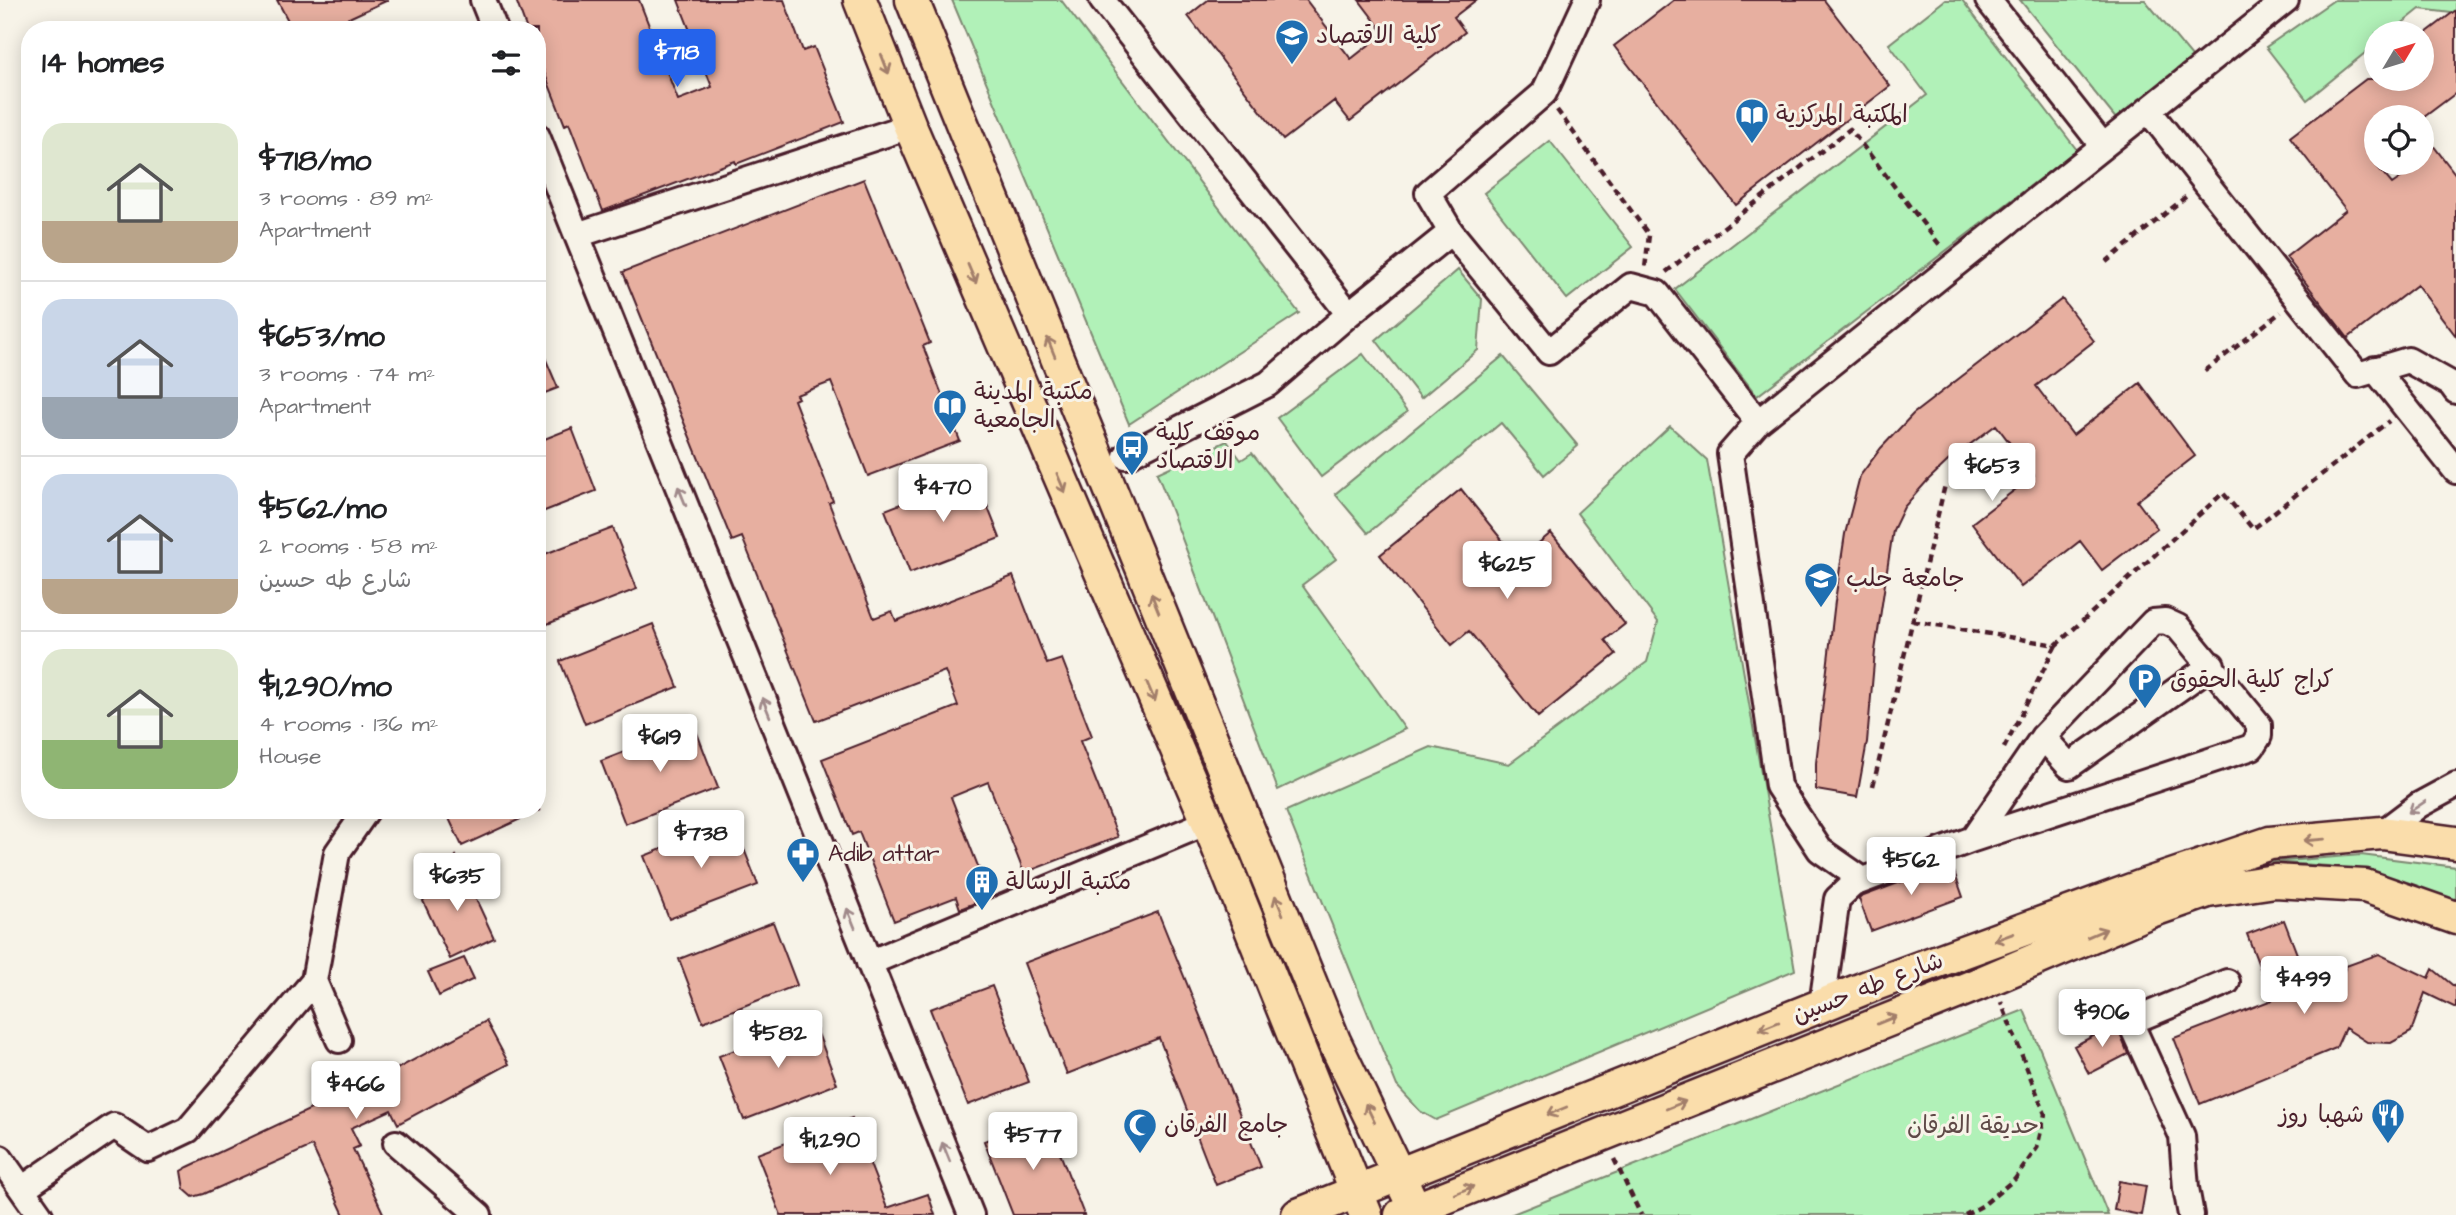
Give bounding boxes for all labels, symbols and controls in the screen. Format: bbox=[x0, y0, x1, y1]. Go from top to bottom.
school or university icon: كلية الاقتصاد bbox=[1273, 17, 1311, 66]
place label: كلية الاقتصاد bbox=[1316, 19, 1441, 53]
north arrow bbox=[2364, 21, 2434, 91]
map controls bbox=[2364, 21, 2434, 175]
pin: $718 bbox=[636, 29, 718, 89]
text: $718 bbox=[655, 36, 699, 68]
text: 14 homes bbox=[42, 42, 165, 84]
icon: filters bbox=[487, 44, 525, 82]
one-way arrow bbox=[880, 52, 893, 74]
library icon: المكتبة المركزية bbox=[1733, 96, 1771, 145]
place label: المكتبة المركزية bbox=[1776, 98, 1908, 132]
button: locate bbox=[2364, 105, 2434, 175]
text: $718/mo bbox=[259, 140, 371, 182]
icon: home bbox=[98, 151, 182, 235]
text: 3 rooms · 89 m² bbox=[259, 182, 433, 214]
text: Apartment bbox=[259, 214, 371, 246]
one-way arrow bbox=[967, 262, 980, 284]
text: $653/mo bbox=[259, 316, 385, 358]
icon: home bbox=[98, 327, 182, 411]
one-way arrow bbox=[1044, 337, 1057, 358]
text: 3 rooms · 74 m² bbox=[259, 358, 435, 390]
place label: مكتبة المدينة الجامعية bbox=[974, 375, 1093, 437]
library icon: مكتبة المدينة الجامعية bbox=[931, 387, 969, 436]
text: Apartment bbox=[259, 390, 371, 422]
place label: موقف كلية الاقتصاد bbox=[1156, 416, 1260, 478]
bus stop icon: موقف كلية الاقتصاد bbox=[1113, 428, 1151, 477]
pin: $653 bbox=[1951, 444, 2033, 503]
text: $653 bbox=[1964, 450, 2020, 482]
pin: $470 bbox=[902, 464, 984, 524]
text: $470 bbox=[914, 471, 972, 503]
one-way arrow bbox=[1055, 472, 1068, 493]
one-way arrow bbox=[674, 486, 687, 507]
text: $562/mo bbox=[259, 488, 387, 530]
icon: home bbox=[98, 502, 182, 586]
text: 2 rooms · 58 m² bbox=[259, 530, 438, 562]
pin: $625 bbox=[1466, 542, 1548, 601]
text: $625 bbox=[1479, 548, 1535, 580]
school or university icon: جامعة حلب bbox=[1802, 560, 1840, 609]
place label: جامعة حلب bbox=[1846, 562, 1965, 596]
text: شارع طه حسين bbox=[259, 564, 412, 596]
one-way arrow bbox=[1148, 593, 1161, 615]
parking icon: كراج كلية الحقوق bbox=[2126, 661, 2164, 710]
place label: كراج كلية الحقوق bbox=[2170, 663, 2334, 697]
text: $1,290/mo bbox=[259, 666, 392, 708]
icon: home bbox=[98, 677, 182, 761]
one-way arrow bbox=[1146, 681, 1159, 702]
one-way arrow bbox=[759, 697, 772, 718]
text: 4 rooms · 136 m² bbox=[259, 708, 438, 740]
pin: $619 bbox=[619, 714, 701, 774]
text: $619 bbox=[638, 721, 682, 753]
text: House bbox=[259, 740, 322, 772]
one-way arrow bbox=[2408, 800, 2428, 814]
pin: $738 bbox=[660, 810, 742, 870]
text: $738 bbox=[674, 817, 728, 849]
one-way arrow bbox=[2303, 833, 2325, 846]
pharmacy icon: Adib attar bbox=[784, 835, 822, 884]
place label: Adib attar bbox=[828, 837, 939, 871]
pin: $562 bbox=[1870, 838, 1952, 897]
text: $562 bbox=[1883, 844, 1939, 876]
pin: $635 bbox=[416, 853, 498, 913]
text: $635 bbox=[429, 860, 485, 892]
building icon: مكتبة الرسالة bbox=[963, 863, 1001, 912]
place label: مكتبة الرسالة bbox=[1006, 865, 1131, 899]
one-way arrow bbox=[1271, 894, 1284, 916]
one-way arrow bbox=[844, 908, 857, 930]
one-way arrow bbox=[2086, 926, 2107, 939]
one-way arrow bbox=[1994, 931, 2016, 944]
street label: شارع طه حسين bbox=[1788, 944, 1948, 1032]
pin: $499 bbox=[2263, 956, 2345, 1016]
text: $499 bbox=[2277, 963, 2331, 995]
pin: $906 bbox=[2061, 990, 2143, 1049]
text: $906 bbox=[2075, 996, 2129, 1028]
pin: $582 bbox=[737, 1010, 819, 1070]
one-way arrow bbox=[1875, 1013, 1897, 1026]
text: $582 bbox=[749, 1017, 807, 1049]
one-way arrow bbox=[1758, 1021, 1780, 1034]
pin: $466 bbox=[315, 1062, 397, 1121]
text: $466 bbox=[327, 1068, 385, 1100]
restaurant icon: شهبا روز bbox=[2369, 1096, 2407, 1145]
one-way arrow bbox=[1664, 1098, 1686, 1111]
place label: شهبا روز bbox=[2277, 1098, 2364, 1132]
one-way arrow bbox=[1362, 1103, 1376, 1124]
one-way arrow bbox=[1547, 1105, 1569, 1118]
mosque icon: جامع الفرقان bbox=[1121, 1106, 1159, 1155]
place label: جامع الفرقان bbox=[1164, 1108, 1289, 1142]
park label: حديقة الفرقان bbox=[1907, 1109, 2039, 1143]
pin: $577 bbox=[992, 1112, 1074, 1172]
pin: $1,290 bbox=[773, 1118, 887, 1177]
text: $577 bbox=[1004, 1119, 1062, 1151]
text: $1,290 bbox=[800, 1124, 860, 1156]
one-way arrow bbox=[938, 1141, 951, 1163]
one-way arrow bbox=[1453, 1182, 1475, 1195]

